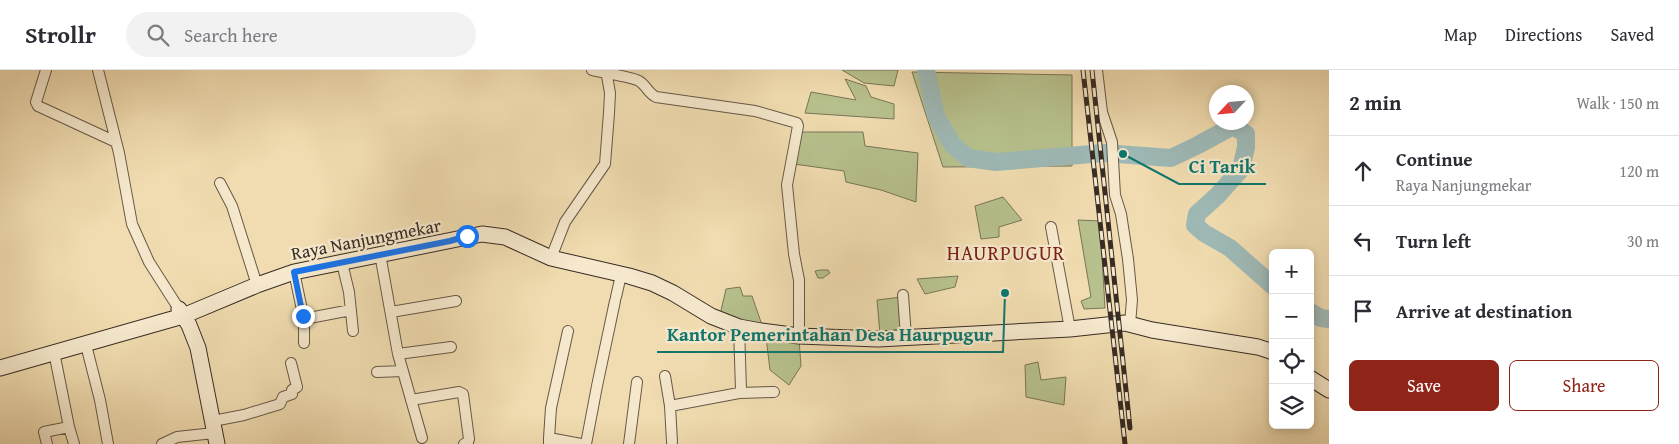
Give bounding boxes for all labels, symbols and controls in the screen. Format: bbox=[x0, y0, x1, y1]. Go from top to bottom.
search box bbox=[126, 12, 476, 57]
text: Strollr bbox=[25, 17, 96, 52]
icon: search bbox=[144, 21, 172, 49]
text: Search here bbox=[184, 21, 278, 49]
text: Map bbox=[1444, 21, 1477, 48]
text: Directions bbox=[1505, 21, 1582, 48]
text: Saved bbox=[1610, 21, 1654, 48]
north arrow bbox=[1209, 85, 1254, 130]
text: 2 min bbox=[1349, 87, 1401, 118]
text: Walk · 150 m bbox=[1576, 91, 1659, 115]
text: Continue bbox=[1396, 145, 1473, 173]
callout: Ci Tarik bbox=[1179, 150, 1266, 184]
text: Ci Tarik bbox=[1189, 152, 1255, 180]
icon: ahead bbox=[1349, 157, 1377, 185]
text: 120 m bbox=[1619, 159, 1659, 183]
text: Raya Nanjungmekar bbox=[1396, 173, 1531, 197]
street label: Raya Nanjungmekar bbox=[289, 211, 444, 267]
route start bbox=[456, 225, 479, 248]
icon: left bbox=[1349, 227, 1377, 255]
text: Turn left bbox=[1396, 227, 1471, 255]
text: 30 m bbox=[1627, 229, 1659, 253]
district label: HAURPUGUR bbox=[947, 238, 1065, 267]
map controls bbox=[1269, 249, 1314, 429]
button: + bbox=[1269, 249, 1314, 294]
button: − bbox=[1269, 294, 1314, 339]
icon: arrive bbox=[1349, 297, 1377, 325]
text: Arrive at destination bbox=[1396, 297, 1572, 325]
route end bbox=[292, 305, 315, 328]
callout: Kantor Pemerintahan Desa Haurpugur bbox=[657, 318, 1003, 352]
text: Kantor Pemerintahan Desa Haurpugur bbox=[667, 320, 993, 348]
button: locate bbox=[1269, 339, 1314, 384]
button: Save bbox=[1349, 360, 1499, 411]
button: Share bbox=[1509, 360, 1659, 411]
button: layers bbox=[1269, 384, 1314, 429]

